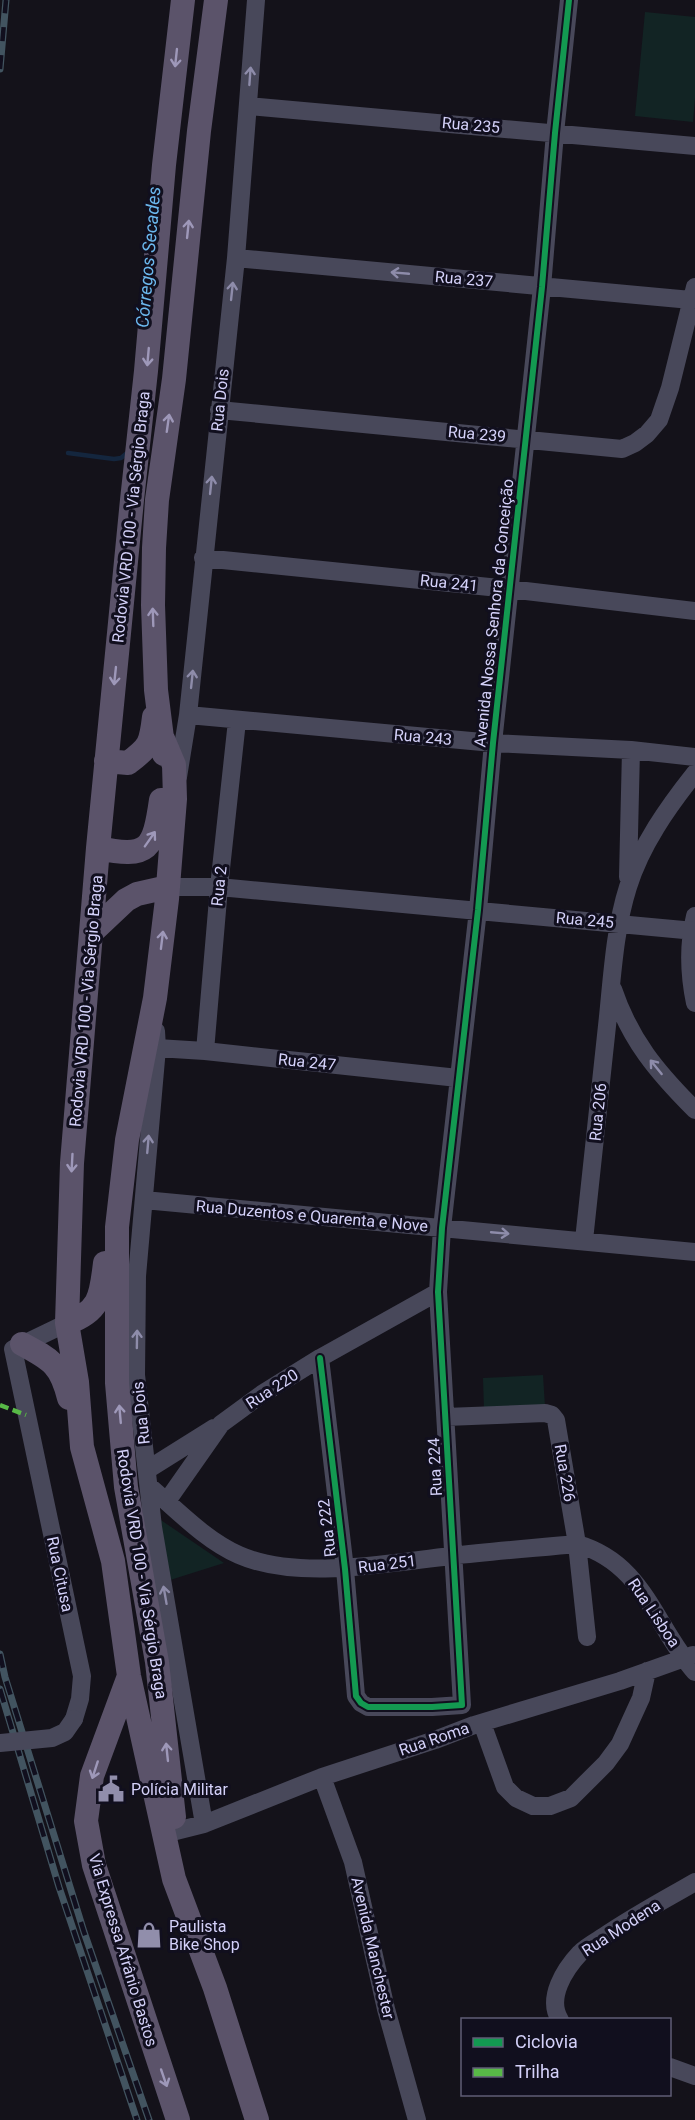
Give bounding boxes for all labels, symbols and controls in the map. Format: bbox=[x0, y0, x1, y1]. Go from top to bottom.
one-way arrow bbox=[170, 48, 181, 68]
one-way arrow bbox=[245, 67, 256, 86]
street label: Rua 235 bbox=[441, 113, 501, 137]
water label: Córregos Secades bbox=[131, 185, 165, 329]
one-way arrow bbox=[183, 220, 194, 240]
one-way arrow bbox=[391, 267, 411, 278]
street label: Rua 237 bbox=[434, 267, 494, 291]
one-way arrow bbox=[227, 282, 238, 302]
one-way arrow bbox=[142, 346, 153, 366]
street label: Rua Dois bbox=[207, 368, 233, 432]
street label: Rodovia VRD 100 - Via Sérgio Braga bbox=[108, 390, 154, 644]
one-way arrow bbox=[162, 414, 173, 434]
street label: Rua 239 bbox=[447, 422, 507, 446]
one-way arrow bbox=[206, 476, 217, 496]
street label: Avenida Nossa Senhora da Conceição bbox=[470, 478, 518, 748]
street label: Rua 241 bbox=[419, 571, 479, 595]
one-way arrow bbox=[148, 608, 159, 628]
one-way arrow bbox=[109, 666, 120, 686]
one-way arrow bbox=[186, 670, 197, 690]
street label: Rua 243 bbox=[393, 725, 453, 749]
one-way arrow bbox=[144, 831, 156, 847]
street label: Rua 2 bbox=[207, 865, 231, 907]
street label: Rodovia VRD 100 - Via Sérgio Braga bbox=[66, 874, 106, 1128]
street label: Rua 245 bbox=[555, 908, 615, 932]
one-way arrow bbox=[157, 930, 168, 950]
street label: Rua 247 bbox=[277, 1050, 337, 1074]
one-way arrow bbox=[649, 1059, 662, 1075]
street label: Rua 206 bbox=[586, 1082, 610, 1142]
one-way arrow bbox=[143, 1135, 154, 1155]
one-way arrow bbox=[67, 1153, 78, 1173]
street label: Rua Duzentos e Quarenta e Nove bbox=[195, 1196, 429, 1236]
one-way arrow bbox=[490, 1228, 510, 1239]
one-way arrow bbox=[131, 1329, 143, 1349]
street label: Rua 220 bbox=[242, 1365, 302, 1413]
street label: Rua Dois bbox=[128, 1381, 154, 1445]
one-way arrow bbox=[114, 1405, 125, 1424]
street label: Rua 224 bbox=[424, 1437, 446, 1497]
street label: Rua 226 bbox=[551, 1443, 579, 1503]
street label: Rodovia VRD 100 - Via Sérgio Braga bbox=[113, 1448, 171, 1700]
street label: Rua 222 bbox=[314, 1498, 340, 1558]
street label: Rua Citusa bbox=[43, 1535, 77, 1613]
street label: Rua 251 bbox=[357, 1551, 417, 1577]
street label: Rua Lisboa bbox=[624, 1575, 684, 1651]
one-way arrow bbox=[159, 1585, 170, 1605]
street label: Rua Roma bbox=[396, 1718, 472, 1760]
one-way arrow bbox=[161, 1743, 172, 1763]
one-way arrow bbox=[89, 1760, 100, 1779]
public building icon: Polícia Militar bbox=[96, 1774, 126, 1804]
place label: Polícia Militar bbox=[131, 1780, 228, 1799]
street label: Via Expressa Afrânio Bastos bbox=[85, 1851, 161, 2049]
street label: Avenida Manchester bbox=[347, 1875, 399, 2021]
street label: Rua Modena bbox=[578, 1896, 664, 1960]
place label: Paulista Bike Shop bbox=[169, 1917, 240, 1954]
shop icon: Paulista Bike Shop bbox=[134, 1920, 164, 1950]
legend bbox=[461, 2018, 671, 2096]
text: Ciclovia bbox=[515, 2031, 578, 2052]
text: Trilha bbox=[515, 2061, 560, 2082]
one-way arrow bbox=[160, 2068, 171, 2087]

